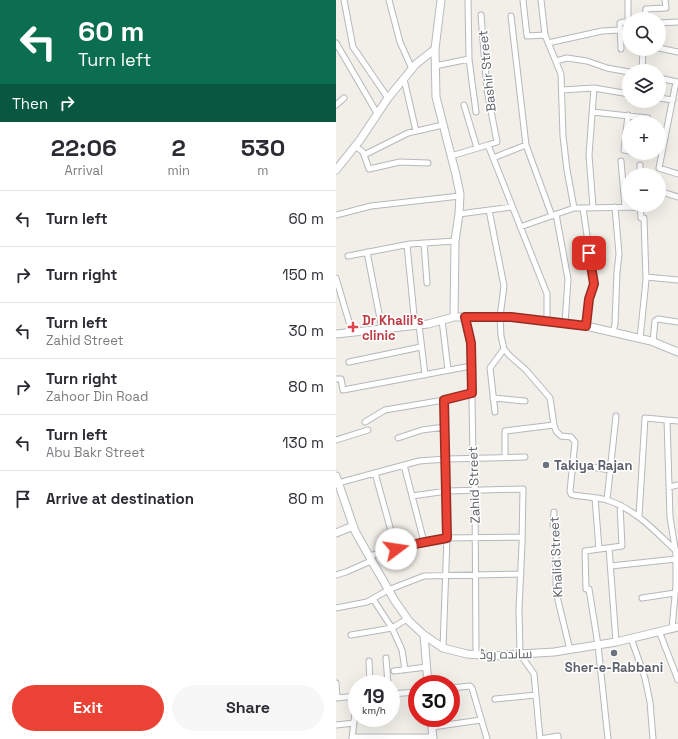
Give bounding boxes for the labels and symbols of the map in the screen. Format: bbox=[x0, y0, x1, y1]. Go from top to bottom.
street label: Bashir Street bbox=[474, 29, 500, 113]
pin bbox=[572, 236, 606, 270]
place label: Dr Khalil's clinic bbox=[362, 312, 424, 344]
marker: Dr Khalil's clinic bbox=[347, 321, 359, 333]
street label: Zahid Street bbox=[464, 446, 484, 524]
place label: Takiya Rajan bbox=[554, 457, 632, 474]
marker: Takiya Rajan bbox=[541, 460, 551, 470]
street label: Khalid Street bbox=[545, 516, 567, 598]
position arrow bbox=[375, 528, 417, 570]
street label: ساندہ روڈ bbox=[479, 645, 533, 663]
marker: Sher-e-Rabbani bbox=[609, 648, 619, 658]
place label: Sher-e-Rabbani bbox=[565, 659, 663, 676]
speed limit sign: 30 bbox=[408, 675, 460, 727]

